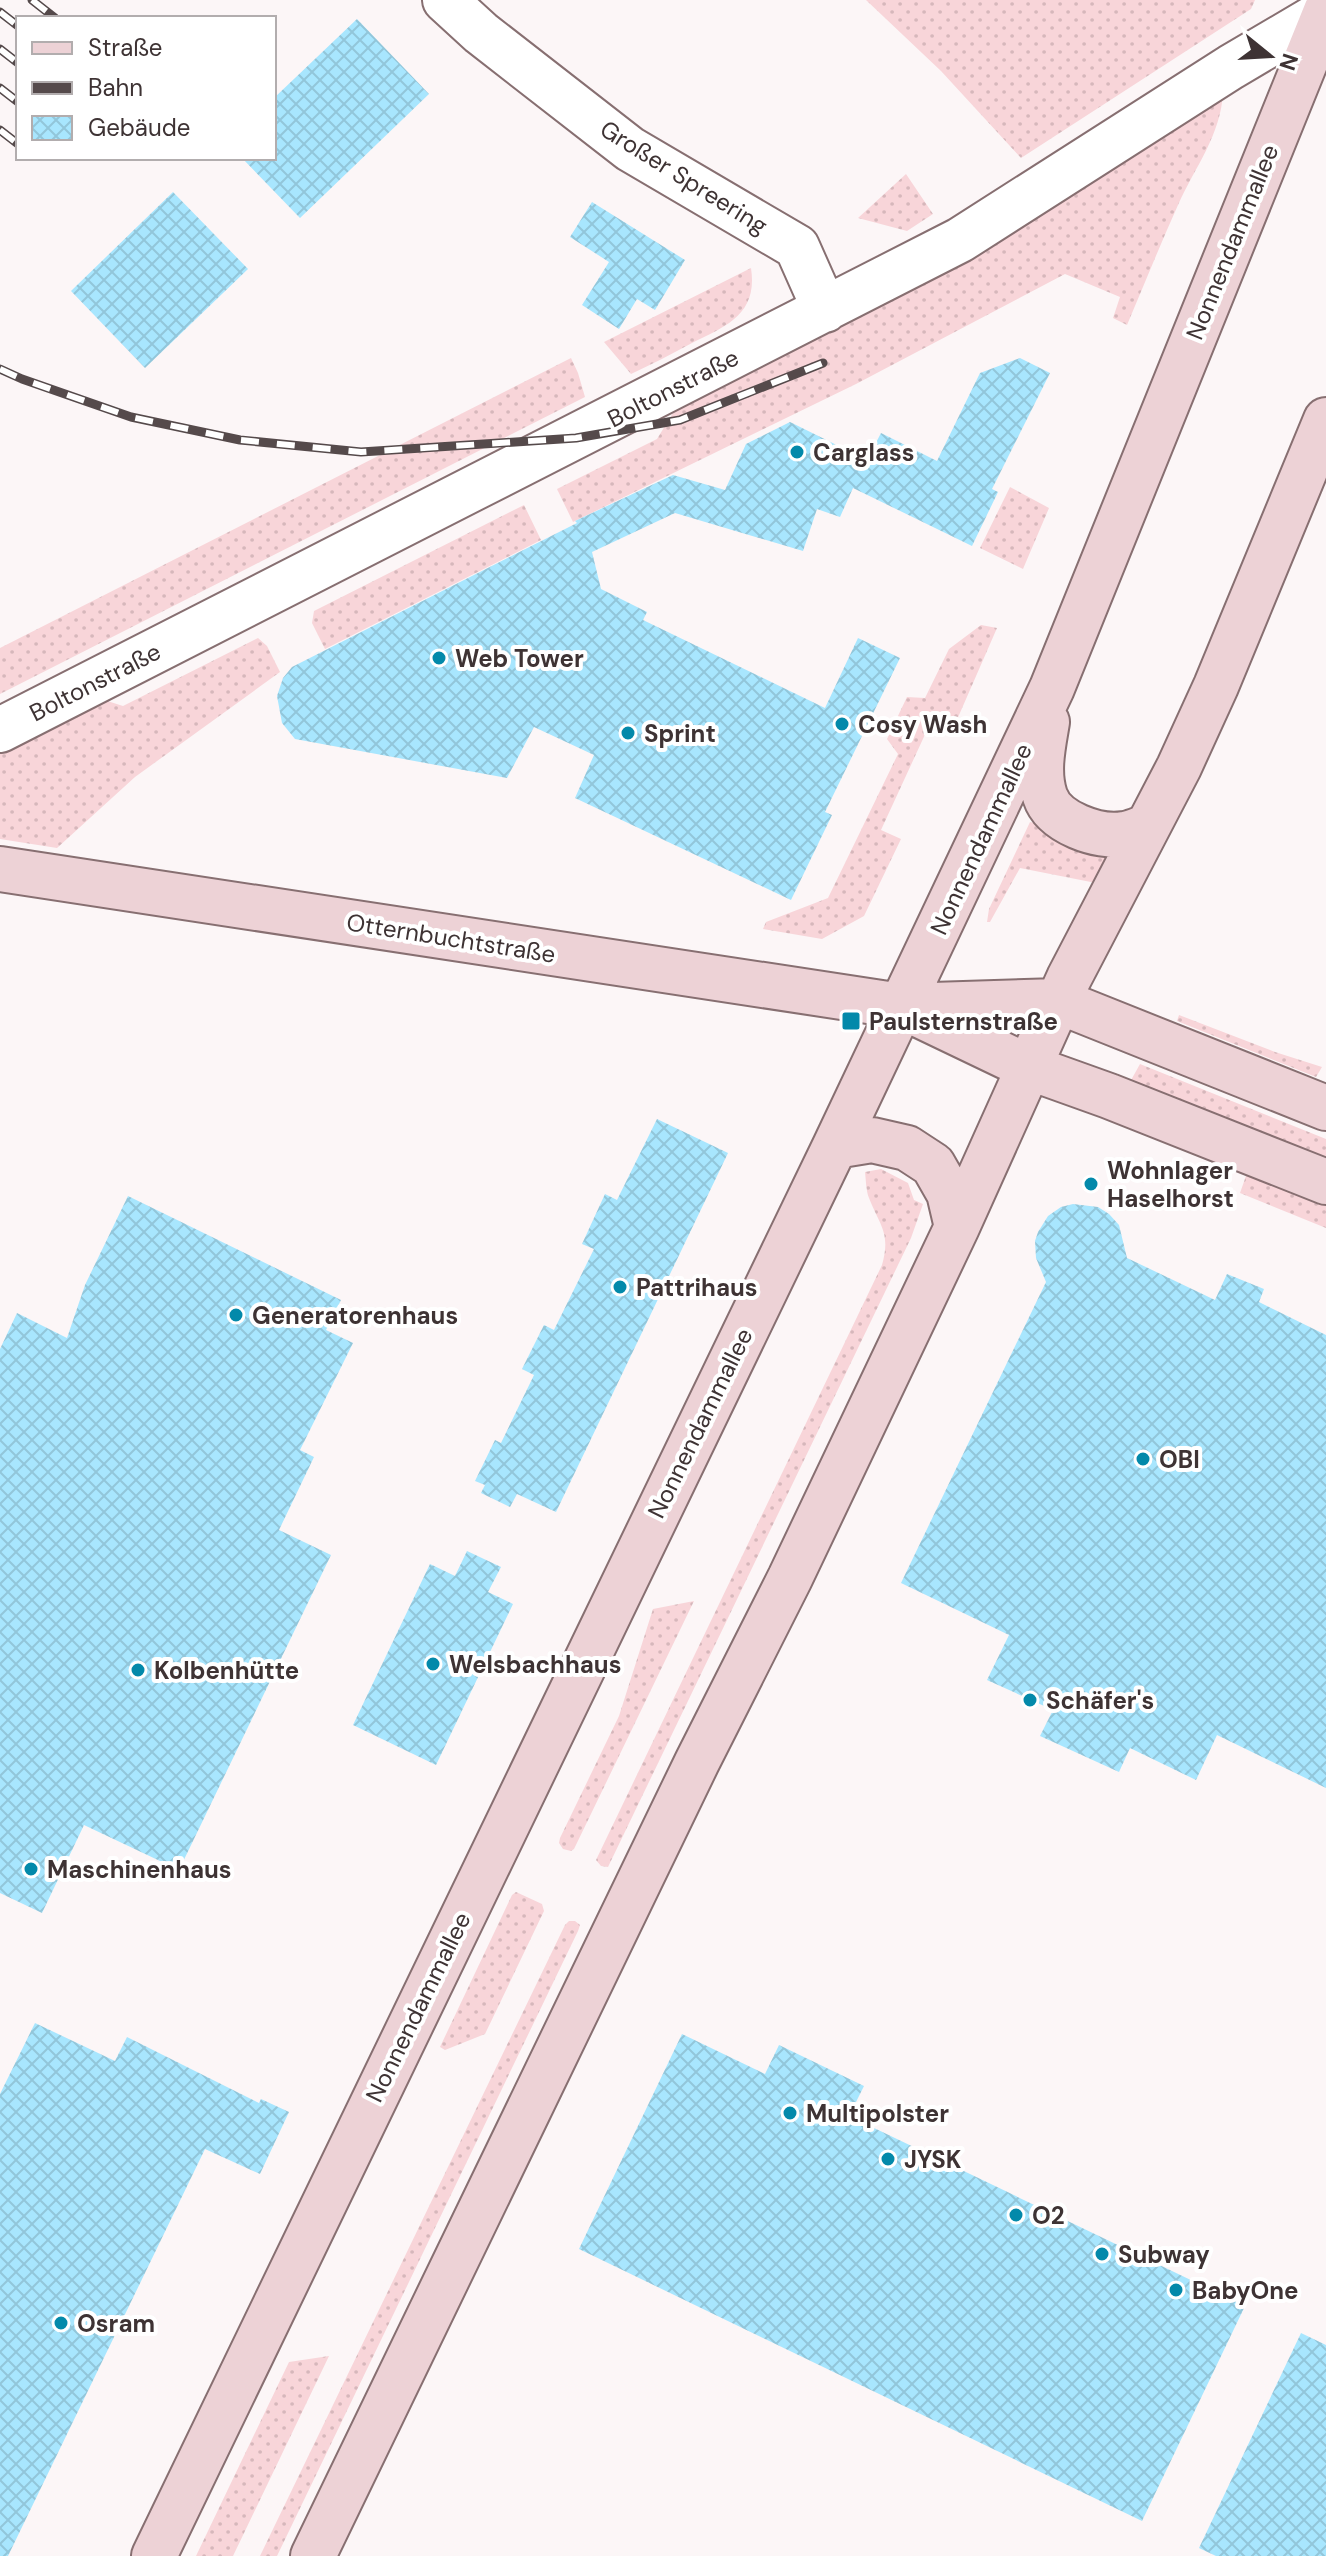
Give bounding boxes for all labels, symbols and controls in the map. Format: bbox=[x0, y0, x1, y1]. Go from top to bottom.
legend bbox=[16, 16, 276, 160]
north arrow bbox=[1230, 16, 1310, 96]
text: Straße bbox=[88, 32, 162, 63]
text: N bbox=[1272, 50, 1305, 74]
text: Bahn bbox=[88, 72, 143, 103]
text: Gebäude bbox=[88, 112, 190, 143]
street label: Großer Spreering bbox=[594, 113, 774, 241]
street label: Nonnendammallee bbox=[1179, 140, 1285, 344]
street label: Boltonstraße bbox=[602, 342, 744, 434]
place label: Carglass bbox=[813, 437, 915, 468]
marker: Carglass bbox=[788, 443, 806, 461]
street label: Boltonstraße bbox=[24, 636, 166, 728]
place label: Web Tower bbox=[455, 643, 584, 674]
marker: Web Tower bbox=[430, 649, 448, 667]
place label: Cosy Wash bbox=[858, 709, 987, 740]
marker: Cosy Wash bbox=[833, 715, 851, 733]
place label: Sprint bbox=[644, 718, 716, 749]
marker: Sprint bbox=[619, 724, 637, 742]
street label: Nonnendammallee bbox=[923, 738, 1039, 940]
street label: Otternbuchtstraße bbox=[344, 906, 558, 970]
place label: Paulsternstraße bbox=[869, 1006, 1058, 1037]
marker: Paulsternstraße bbox=[840, 1010, 862, 1032]
place label: Wohnlager Haselhorst bbox=[1107, 1155, 1234, 1214]
marker: Wohnlager Haselhorst bbox=[1082, 1175, 1100, 1193]
place label: Pattrihaus bbox=[636, 1272, 758, 1303]
marker: Pattrihaus bbox=[611, 1278, 629, 1296]
place label: Generatorenhaus bbox=[252, 1300, 458, 1331]
marker: Generatorenhaus bbox=[227, 1306, 245, 1324]
street label: Nonnendammallee bbox=[641, 1323, 759, 1523]
place label: OBI bbox=[1159, 1444, 1200, 1475]
marker: OBI bbox=[1134, 1450, 1152, 1468]
place label: Welsbachhaus bbox=[449, 1649, 621, 1680]
place label: Kolbenhütte bbox=[154, 1655, 299, 1686]
marker: Welsbachhaus bbox=[424, 1655, 442, 1673]
marker: Kolbenhütte bbox=[129, 1661, 147, 1679]
place label: Schäfer's bbox=[1046, 1685, 1154, 1716]
marker: Schäfer's bbox=[1021, 1691, 1039, 1709]
place label: Maschinenhaus bbox=[47, 1854, 232, 1885]
marker: Maschinenhaus bbox=[22, 1860, 40, 1878]
street label: Nonnendammallee bbox=[359, 1907, 477, 2107]
place label: Multipolster bbox=[806, 2098, 949, 2129]
marker: Multipolster bbox=[781, 2104, 799, 2122]
place label: JYSK bbox=[904, 2144, 962, 2175]
marker: JYSK bbox=[879, 2150, 897, 2168]
place label: O2 bbox=[1032, 2200, 1065, 2231]
marker: O2 bbox=[1007, 2206, 1025, 2224]
place label: Subway bbox=[1118, 2239, 1210, 2270]
marker: Subway bbox=[1093, 2245, 1111, 2263]
place label: BabyOne bbox=[1192, 2275, 1299, 2306]
marker: BabyOne bbox=[1167, 2281, 1185, 2299]
place label: Osram bbox=[77, 2308, 155, 2339]
marker: Osram bbox=[52, 2314, 70, 2332]

